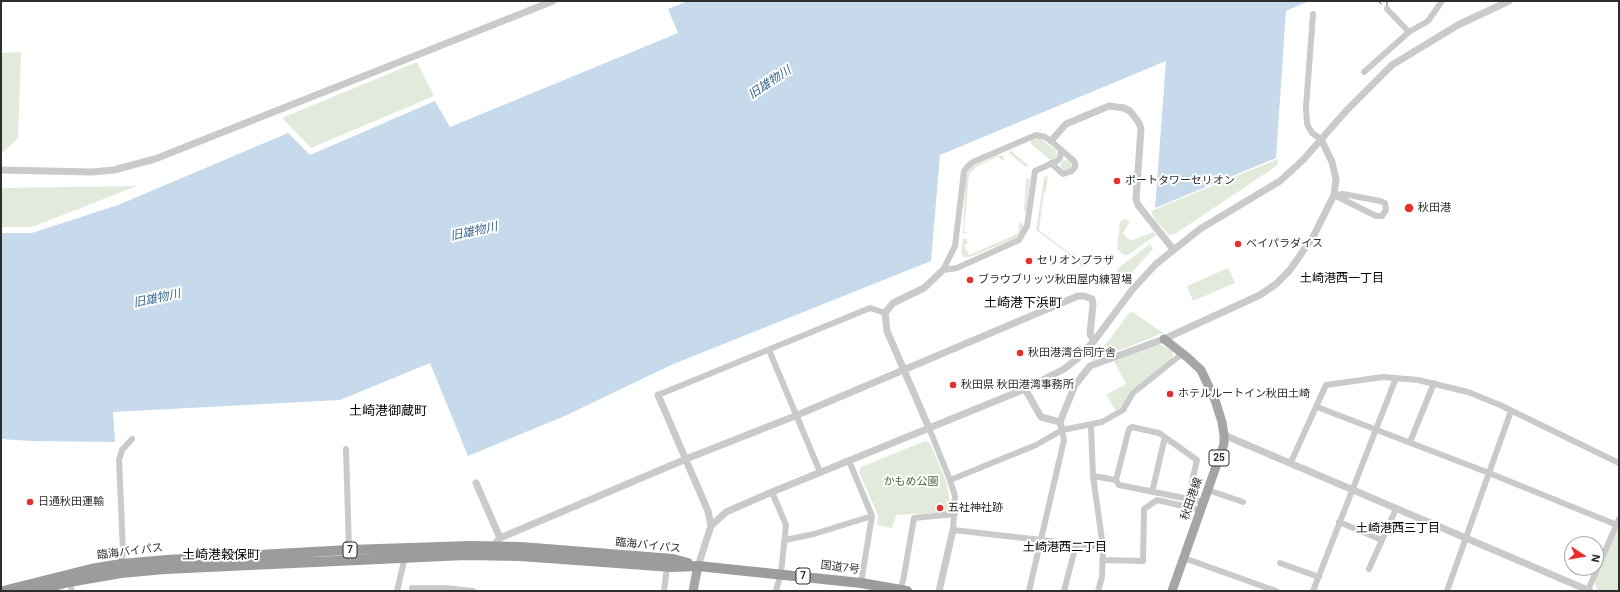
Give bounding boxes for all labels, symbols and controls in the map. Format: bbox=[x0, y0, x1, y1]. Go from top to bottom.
water label: 旧雄物川 bbox=[746, 64, 794, 102]
place label: ポートタワーセリオン bbox=[1125, 174, 1235, 188]
marker: ポートタワーセリオン bbox=[1112, 176, 1122, 186]
place label: 秋田港 bbox=[1418, 201, 1451, 215]
marker: 秋田港 bbox=[1403, 202, 1415, 214]
water label: 旧雄物川 bbox=[449, 220, 499, 244]
place label: ベイパラダイス bbox=[1246, 237, 1323, 251]
marker: ベイパラダイス bbox=[1233, 239, 1243, 249]
place label: セリオンプラザ bbox=[1037, 254, 1114, 268]
marker: セリオンプラザ bbox=[1024, 256, 1034, 266]
district label: 土崎港西一丁目 bbox=[1300, 272, 1384, 286]
place label: ブラウブリッツ秋田屋内練習場 bbox=[978, 273, 1132, 287]
marker: ブラウブリッツ秋田屋内練習場 bbox=[965, 275, 975, 285]
water label: 旧雄物川 bbox=[132, 287, 182, 311]
district label: 土崎港下浜町 bbox=[984, 296, 1062, 312]
place label: 秋田港湾合同庁舎 bbox=[1028, 346, 1116, 360]
marker: 秋田港湾合同庁舎 bbox=[1015, 348, 1025, 358]
place label: 秋田県 秋田港湾事務所 bbox=[961, 378, 1074, 392]
marker: 秋田県 秋田港湾事務所 bbox=[948, 380, 958, 390]
place label: ホテルルートイン秋田土崎 bbox=[1178, 387, 1310, 401]
marker: ホテルルートイン秋田土崎 bbox=[1165, 389, 1175, 399]
district label: 土崎港御蔵町 bbox=[349, 404, 427, 420]
road number: 25 bbox=[1209, 450, 1229, 466]
park label: かもめ公園 bbox=[884, 475, 938, 489]
street label: 秋田港線 bbox=[1179, 476, 1205, 522]
place label: 日通秋田運輸 bbox=[38, 495, 104, 509]
marker: 日通秋田運輸 bbox=[25, 497, 35, 507]
place label: 五社神社跡 bbox=[948, 501, 1003, 515]
marker: 五社神社跡 bbox=[935, 503, 945, 513]
district label: 土崎港西三丁目 bbox=[1356, 522, 1440, 536]
street label: 臨海バイパス bbox=[614, 536, 682, 556]
north arrow bbox=[1564, 536, 1604, 576]
street label: 臨海バイパス bbox=[96, 541, 164, 563]
district label: 土崎港西二丁目 bbox=[1023, 541, 1107, 555]
road number: 7 bbox=[343, 542, 357, 558]
district label: 土崎港穀保町 bbox=[182, 548, 260, 564]
text: N bbox=[1588, 553, 1602, 564]
street label: 国道7号 bbox=[820, 559, 860, 577]
road number: 7 bbox=[796, 568, 810, 584]

